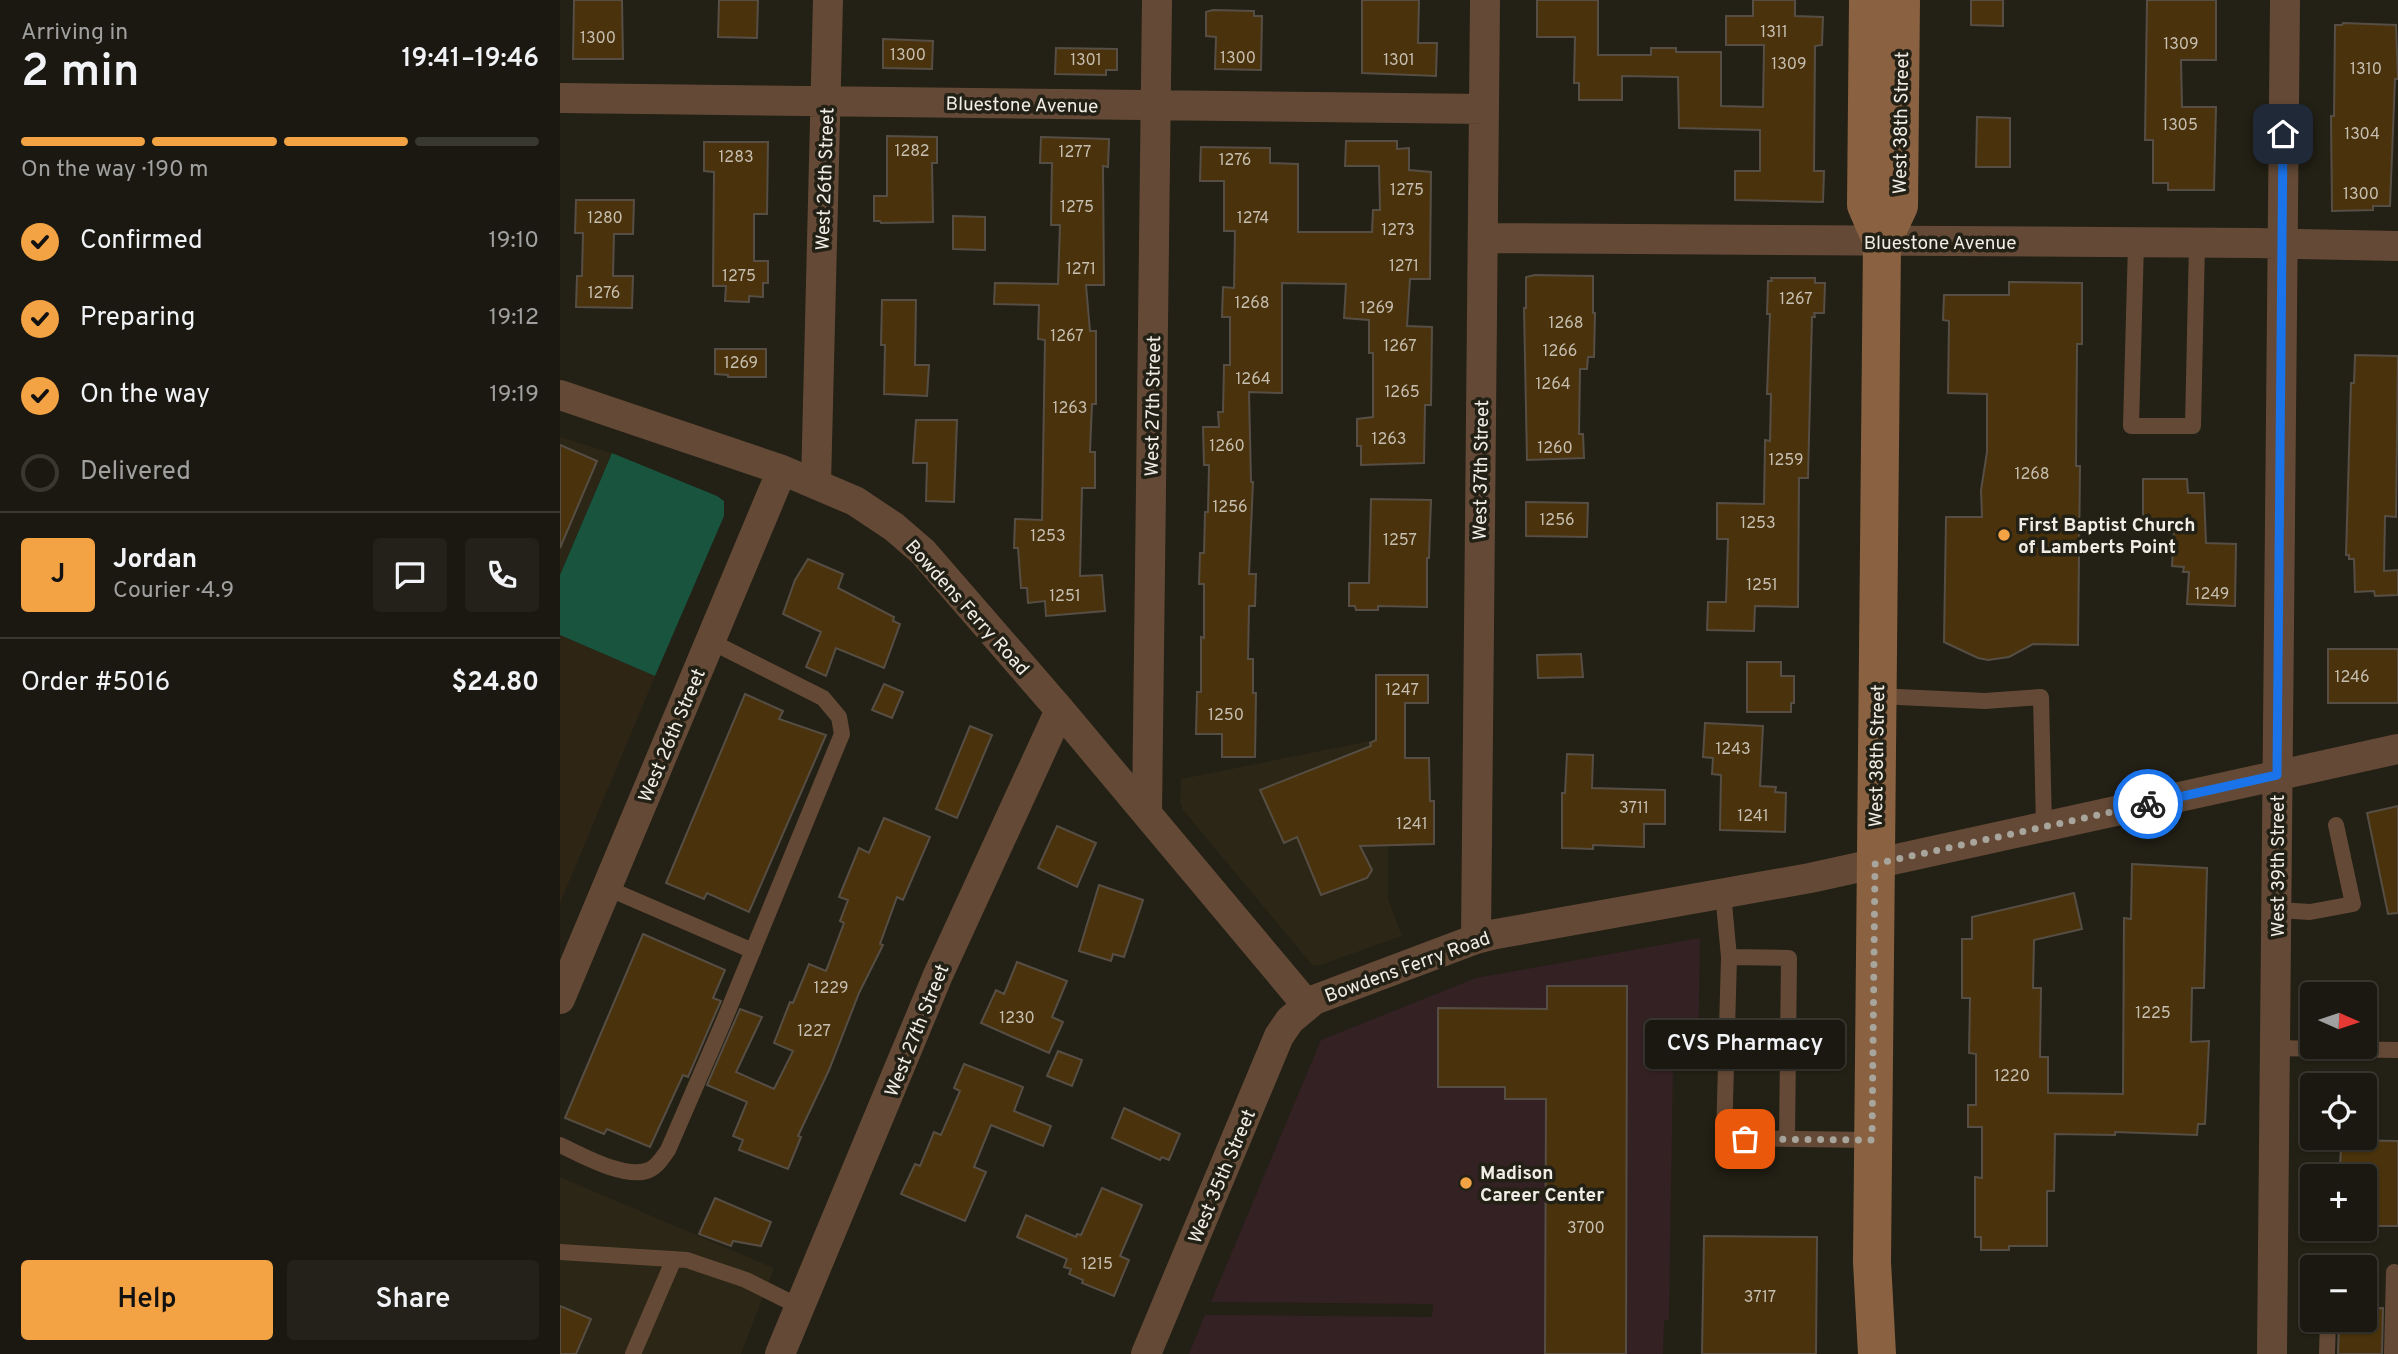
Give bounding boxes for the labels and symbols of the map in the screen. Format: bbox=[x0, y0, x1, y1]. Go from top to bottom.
house number: 1311 bbox=[1760, 23, 1788, 43]
house number: 1300 bbox=[580, 29, 616, 49]
house number: 1309 bbox=[2163, 35, 2199, 55]
house number: 1300 bbox=[890, 46, 926, 66]
house number: 1300 bbox=[1220, 49, 1256, 69]
house number: 1301 bbox=[1070, 51, 1102, 71]
house number: 1301 bbox=[1383, 51, 1415, 71]
street label: West 38th Street bbox=[1889, 51, 1915, 195]
house number: 1309 bbox=[1771, 55, 1807, 75]
house number: 1310 bbox=[2350, 60, 2382, 80]
street label: Bluestone Avenue bbox=[945, 93, 1099, 119]
pin bbox=[2253, 104, 2313, 164]
street label: West 26th Street bbox=[812, 107, 840, 251]
house number: 1305 bbox=[2162, 116, 2198, 136]
house number: 1304 bbox=[2344, 125, 2380, 145]
house number: 1282 bbox=[894, 142, 930, 162]
house number: 1277 bbox=[1059, 143, 1091, 163]
house number: 1283 bbox=[718, 148, 754, 168]
house number: 1276 bbox=[1219, 151, 1251, 171]
house number: 1275 bbox=[1390, 181, 1424, 201]
house number: 1300 bbox=[2343, 185, 2379, 205]
house number: 1275 bbox=[1060, 198, 1094, 218]
house number: 1280 bbox=[587, 209, 623, 229]
house number: 1274 bbox=[1237, 209, 1269, 229]
house number: 1273 bbox=[1381, 221, 1415, 241]
street label: Bluestone Avenue bbox=[1864, 232, 2016, 256]
house number: 1271 bbox=[1389, 257, 1419, 277]
house number: 1271 bbox=[1066, 260, 1096, 280]
house number: 1275 bbox=[722, 267, 756, 287]
house number: 1276 bbox=[588, 284, 620, 304]
house number: 1267 bbox=[1779, 290, 1813, 310]
house number: 1268 bbox=[1234, 294, 1270, 314]
house number: 1269 bbox=[1360, 299, 1394, 319]
house number: 1268 bbox=[1548, 314, 1584, 334]
house number: 1267 bbox=[1050, 327, 1084, 347]
street label: West 27th Street bbox=[1141, 335, 1167, 477]
house number: 1267 bbox=[1383, 337, 1417, 357]
house number: 1266 bbox=[1543, 342, 1577, 362]
house number: 1269 bbox=[724, 354, 758, 374]
house number: 1264 bbox=[1235, 370, 1271, 390]
house number: 1264 bbox=[1535, 375, 1571, 395]
house number: 1265 bbox=[1384, 383, 1420, 403]
house number: 1263 bbox=[1053, 399, 1087, 419]
street label: West 37th Street bbox=[1469, 399, 1495, 541]
house number: 1263 bbox=[1372, 430, 1406, 450]
house number: 1260 bbox=[1209, 437, 1245, 457]
house number: 1260 bbox=[1537, 439, 1573, 459]
house number: 1259 bbox=[1768, 451, 1804, 471]
house number: 1268 bbox=[2014, 465, 2050, 485]
house number: 1256 bbox=[1212, 498, 1248, 518]
house number: 1256 bbox=[1539, 511, 1575, 531]
house number: 1253 bbox=[1740, 514, 1776, 534]
place label: First Baptist Church of Lamberts Point bbox=[2018, 514, 2195, 560]
house number: 1253 bbox=[1030, 527, 1066, 547]
marker: First Baptist Church of Lamberts Point bbox=[1996, 527, 2012, 543]
house number: 1257 bbox=[1383, 531, 1417, 551]
street label: Bowdens Ferry Road bbox=[899, 535, 1034, 681]
house number: 1251 bbox=[1746, 576, 1778, 596]
house number: 1249 bbox=[2195, 585, 2229, 605]
house number: 1251 bbox=[1049, 587, 1081, 607]
street label: West 26th Street bbox=[634, 665, 712, 806]
house number: 1246 bbox=[2334, 668, 2370, 688]
house number: 1247 bbox=[1385, 681, 1419, 701]
street label: West 38th Street bbox=[1865, 684, 1891, 828]
house number: 1250 bbox=[1208, 706, 1244, 726]
house number: 1243 bbox=[1715, 740, 1751, 760]
courier bbox=[2113, 769, 2183, 839]
street label: West 39th Street bbox=[2267, 795, 2291, 937]
house number: 3711 bbox=[1619, 799, 1649, 819]
house number: 1241 bbox=[1737, 807, 1769, 827]
house number: 1241 bbox=[1396, 815, 1428, 835]
street label: Bowdens Ferry Road bbox=[1322, 927, 1494, 1009]
street label: West 27th Street bbox=[880, 961, 955, 1101]
house number: 1229 bbox=[813, 979, 849, 999]
north arrow bbox=[2300, 982, 2376, 1059]
house number: 1225 bbox=[2135, 1004, 2171, 1024]
house number: 1230 bbox=[999, 1009, 1035, 1029]
callout: CVS Pharmacy bbox=[1645, 1020, 1845, 1069]
house number: 1227 bbox=[797, 1022, 831, 1042]
house number: 1220 bbox=[1994, 1067, 2030, 1087]
street label: West 35th Street bbox=[1184, 1106, 1262, 1248]
pin bbox=[1715, 1109, 1775, 1169]
place label: Madison Career Center bbox=[1480, 1162, 1604, 1208]
marker: Madison Career Center bbox=[1458, 1175, 1474, 1191]
house number: 3700 bbox=[1567, 1219, 1605, 1239]
house number: 1215 bbox=[1081, 1255, 1113, 1275]
house number: 3717 bbox=[1744, 1288, 1776, 1308]

